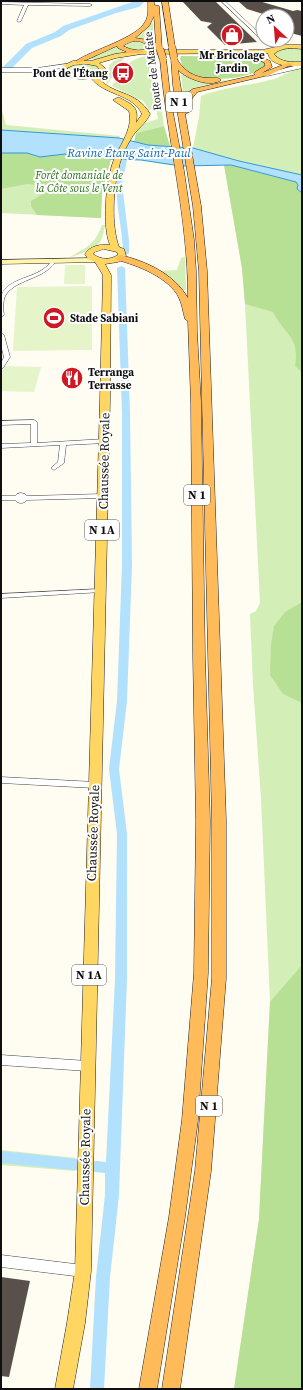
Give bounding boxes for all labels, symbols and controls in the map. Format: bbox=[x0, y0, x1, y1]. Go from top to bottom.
north arrow bbox=[255, 8, 295, 48]
text: N bbox=[264, 11, 278, 28]
shop icon: Mr Bricolage Jardin bbox=[219, 22, 245, 48]
street label: Route de Mafate bbox=[141, 30, 165, 111]
place label: Mr Bricolage Jardin bbox=[199, 48, 265, 76]
bus stop icon: Pont de l'Étang bbox=[110, 60, 136, 86]
place label: Pont de l'Étang bbox=[33, 66, 108, 81]
road number: N 1 bbox=[166, 92, 192, 112]
water label: Ravine Étang Saint-Paul bbox=[66, 145, 191, 161]
park label: Forêt domaniale de la Côte sous le Vent bbox=[34, 168, 123, 196]
sports icon: Stade Sabiani bbox=[41, 305, 67, 331]
place label: Stade Sabiani bbox=[70, 311, 139, 326]
restaurant icon: Terranga Terrasse bbox=[59, 365, 85, 391]
place label: Terranga Terrasse bbox=[88, 365, 134, 393]
street label: Chaussée Royale bbox=[95, 412, 113, 509]
road number: N 1 bbox=[184, 485, 210, 505]
road number: N 1A bbox=[85, 520, 119, 540]
street label: Chaussée Royale bbox=[83, 784, 103, 882]
road number: N 1A bbox=[72, 965, 106, 985]
road number: N 1 bbox=[196, 1096, 222, 1116]
street label: Chaussée Royale bbox=[76, 1108, 94, 1205]

